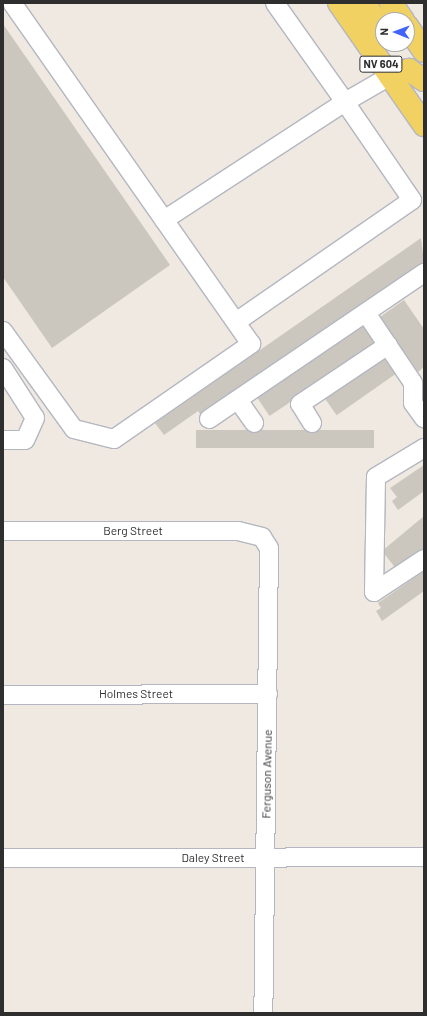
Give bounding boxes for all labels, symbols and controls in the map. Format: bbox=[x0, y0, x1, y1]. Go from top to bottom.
north arrow bbox=[375, 12, 415, 52]
text: N bbox=[377, 28, 390, 36]
road number: NV 604 bbox=[359, 55, 403, 73]
street label: Berg Street bbox=[103, 524, 163, 538]
street label: Holmes Street bbox=[99, 687, 173, 701]
street label: Ferguson Avenue bbox=[259, 729, 275, 819]
street label: Daley Street bbox=[181, 851, 245, 865]

